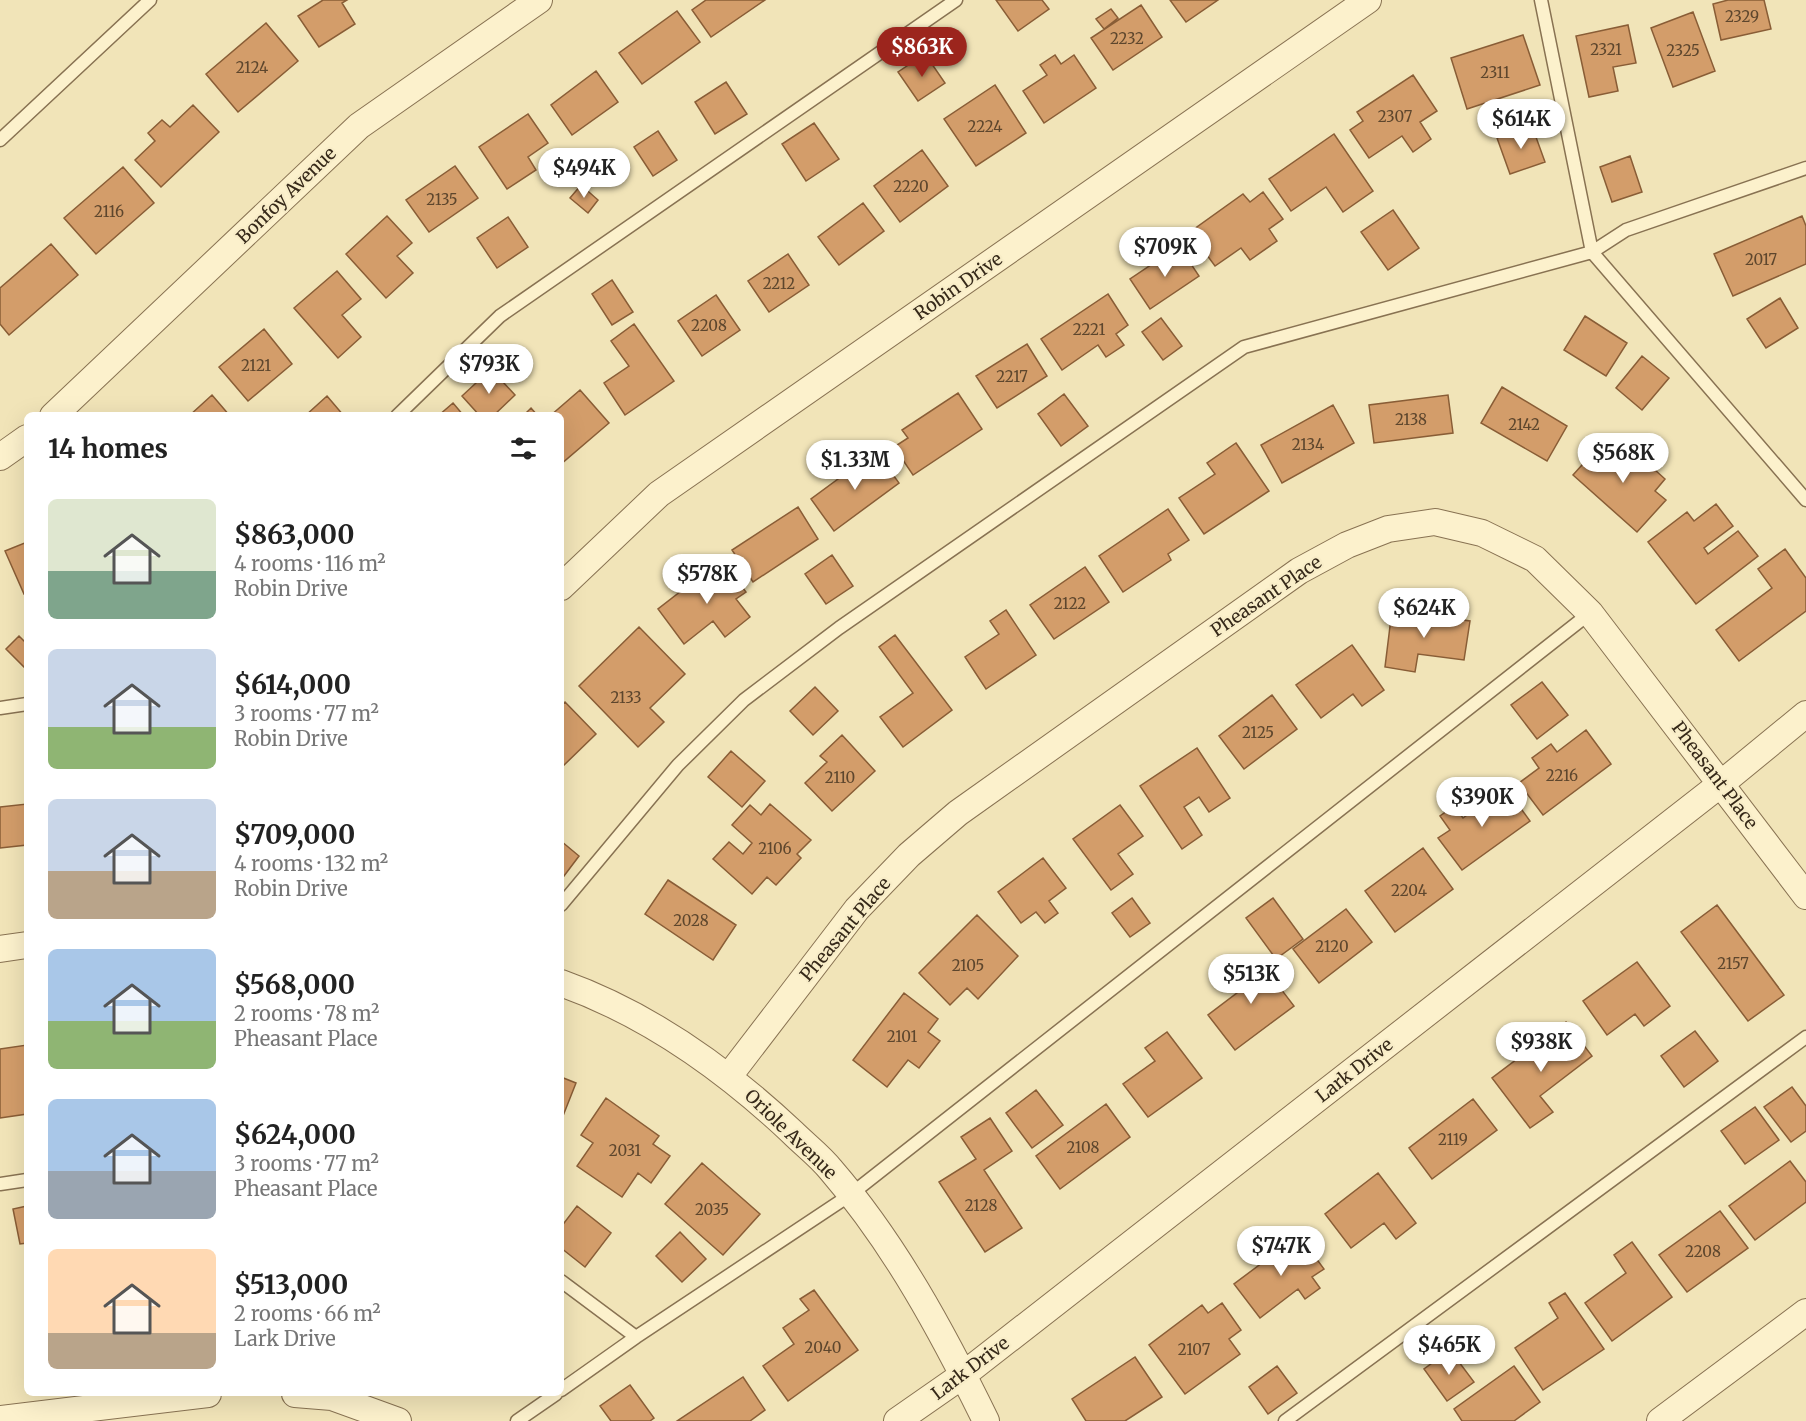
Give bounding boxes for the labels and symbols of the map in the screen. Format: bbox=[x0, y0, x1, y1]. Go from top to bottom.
house number: 2329 bbox=[1725, 7, 1759, 26]
pin: $863K bbox=[880, 27, 964, 78]
house number: 2232 bbox=[1110, 29, 1144, 48]
house number: 2321 bbox=[1590, 40, 1622, 59]
house number: 2325 bbox=[1666, 41, 1700, 60]
house number: 2124 bbox=[236, 58, 268, 77]
house number: 2311 bbox=[1480, 63, 1510, 82]
pin: $614K bbox=[1479, 99, 1563, 150]
house number: 2307 bbox=[1378, 107, 1413, 126]
house number: 2224 bbox=[968, 117, 1002, 136]
street label: Bonfoy Avenue bbox=[231, 142, 341, 248]
pin: $494K bbox=[542, 148, 626, 199]
house number: 2220 bbox=[893, 177, 929, 196]
house number: 2135 bbox=[426, 190, 458, 209]
house number: 2116 bbox=[94, 202, 124, 221]
pin: $709K bbox=[1123, 227, 1207, 278]
street label: Robin Drive bbox=[909, 247, 1007, 325]
house number: 2017 bbox=[1745, 250, 1778, 269]
house number: 2212 bbox=[763, 274, 795, 293]
house number: 2208 bbox=[691, 316, 727, 335]
house number: 2221 bbox=[1073, 320, 1105, 339]
pin: $793K bbox=[447, 344, 531, 395]
house number: 2121 bbox=[241, 356, 271, 375]
house number: 2217 bbox=[996, 367, 1028, 386]
house number: 2138 bbox=[1395, 410, 1427, 429]
house number: 2142 bbox=[1508, 415, 1540, 434]
pin: $568K bbox=[1581, 433, 1665, 484]
house number: 2134 bbox=[1292, 435, 1324, 454]
pin: $1.33M bbox=[806, 440, 904, 491]
street label: Pheasant Place bbox=[1206, 550, 1326, 642]
pin: $578K bbox=[665, 554, 749, 605]
pin: $624K bbox=[1382, 588, 1466, 639]
house number: 2122 bbox=[1054, 594, 1086, 613]
house number: 2133 bbox=[610, 688, 642, 707]
street label: Pheasant Place bbox=[1667, 717, 1763, 833]
house number: 2125 bbox=[1242, 723, 1274, 742]
house number: 2216 bbox=[1546, 766, 1578, 785]
house number: 2110 bbox=[825, 768, 855, 787]
pin: $390K bbox=[1440, 777, 1524, 828]
house number: 2106 bbox=[758, 839, 792, 858]
street label: Pheasant Place bbox=[795, 872, 895, 986]
house number: 2204 bbox=[1391, 881, 1427, 900]
house number: 2028 bbox=[673, 911, 709, 930]
house number: 2120 bbox=[1315, 937, 1349, 956]
pin: $513K bbox=[1209, 954, 1293, 1005]
house number: 2157 bbox=[1717, 954, 1749, 973]
house number: 2105 bbox=[952, 956, 984, 975]
pin: $938K bbox=[1499, 1022, 1583, 1073]
house number: 2101 bbox=[887, 1027, 917, 1046]
street label: Lark Drive bbox=[1311, 1033, 1397, 1107]
street label: Oriole Avenue bbox=[740, 1084, 842, 1184]
house number: 2119 bbox=[1438, 1130, 1468, 1149]
house number: 2108 bbox=[1066, 1138, 1100, 1157]
house number: 2031 bbox=[609, 1141, 641, 1160]
house number: 2128 bbox=[965, 1196, 997, 1215]
house number: 2035 bbox=[695, 1200, 729, 1219]
pin: $747K bbox=[1239, 1226, 1323, 1277]
house number: 2208 bbox=[1685, 1242, 1721, 1261]
pin: $465K bbox=[1407, 1325, 1491, 1376]
street label: Lark Drive bbox=[927, 1331, 1013, 1405]
house number: 2040 bbox=[805, 1338, 841, 1357]
house number: 2107 bbox=[1178, 1340, 1211, 1359]

